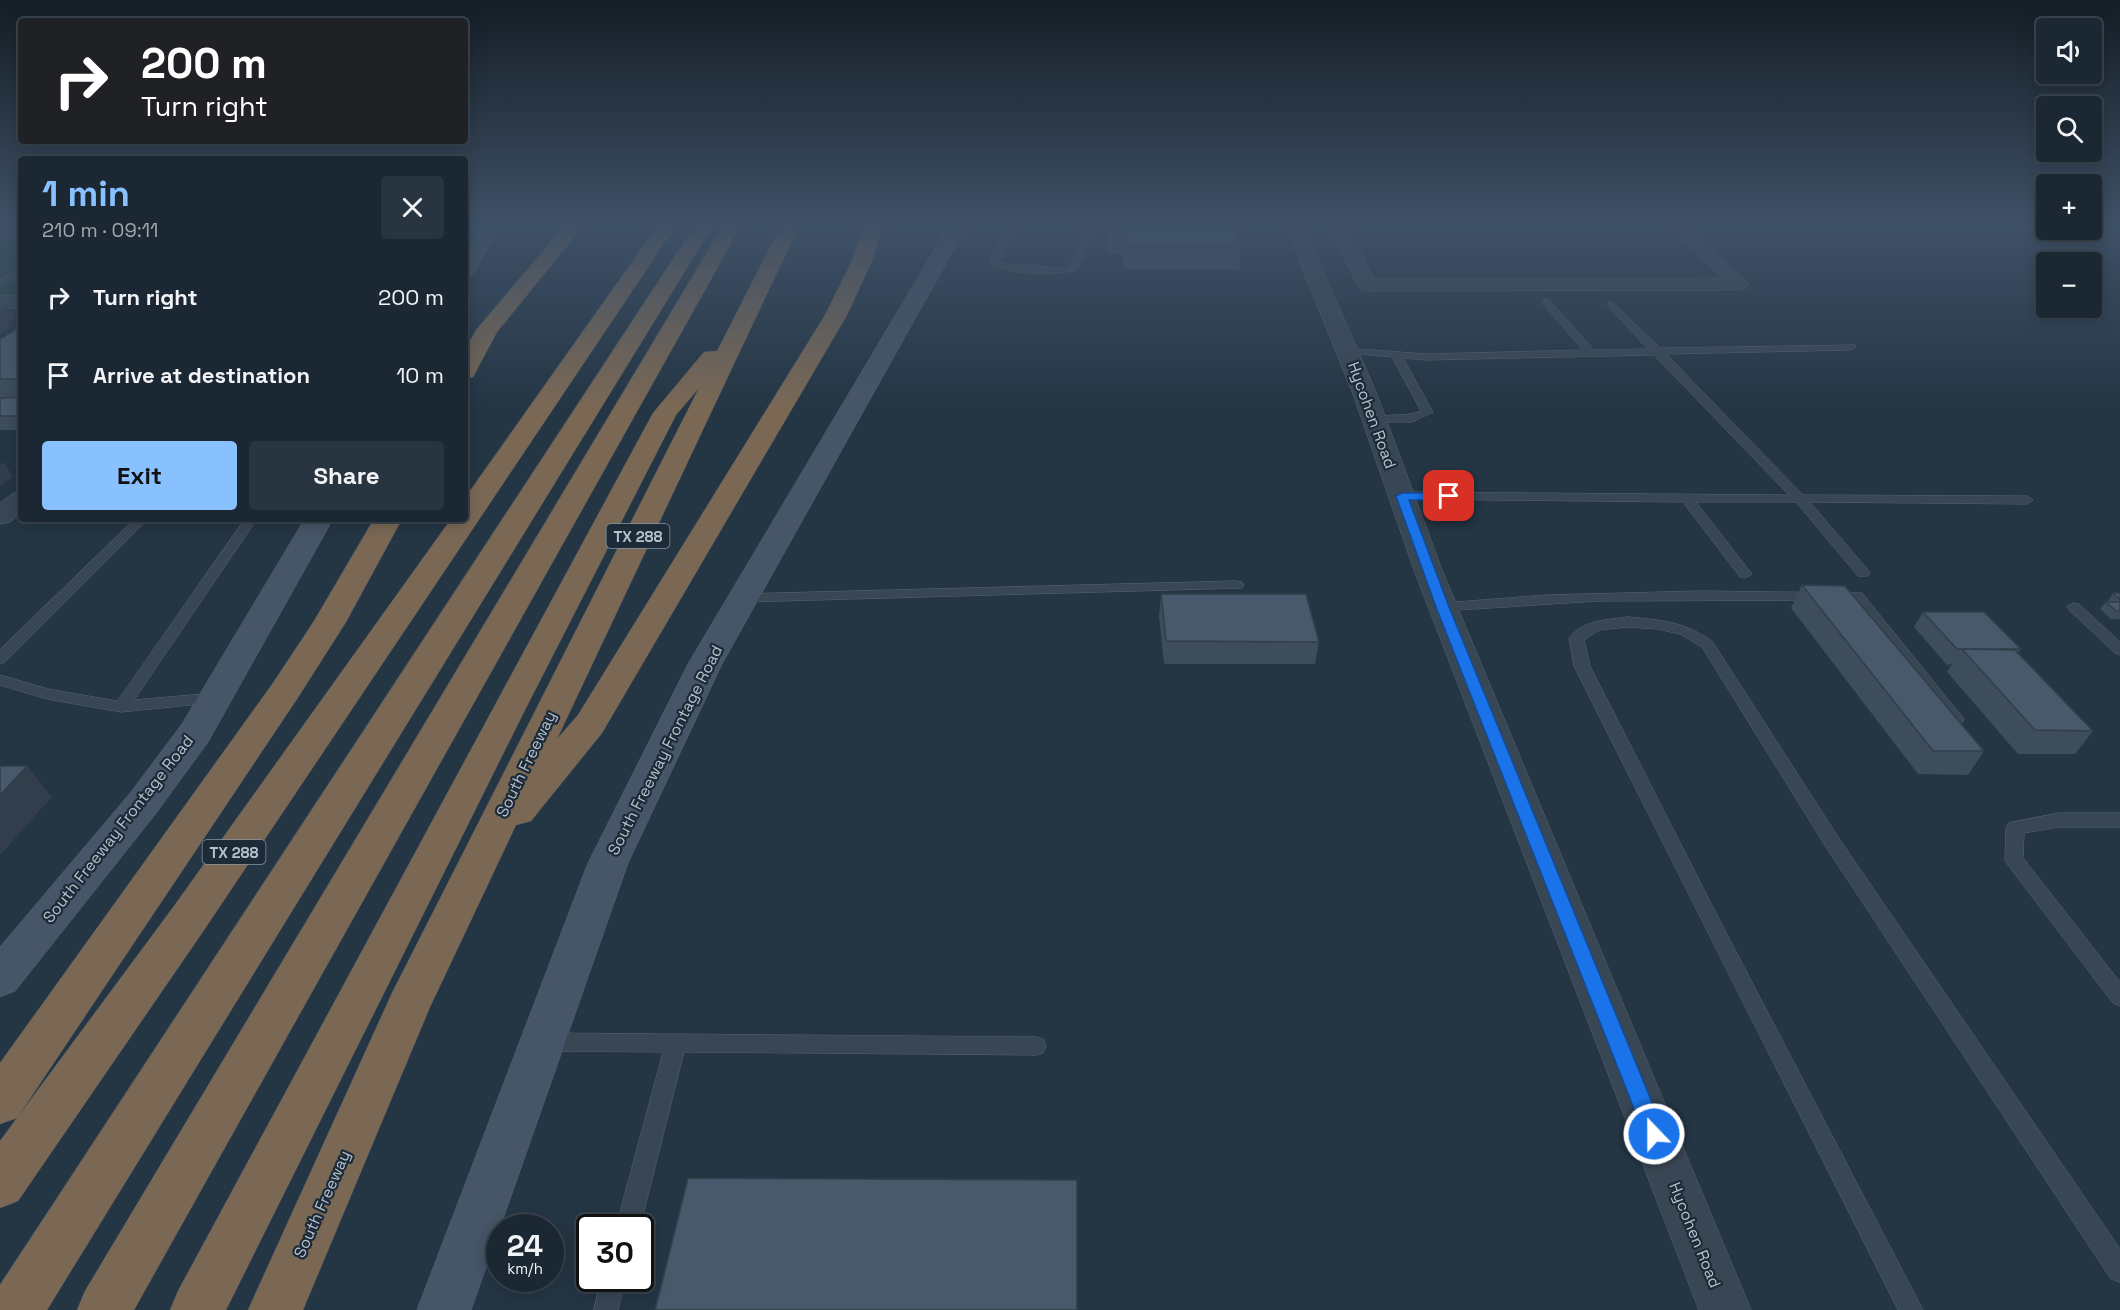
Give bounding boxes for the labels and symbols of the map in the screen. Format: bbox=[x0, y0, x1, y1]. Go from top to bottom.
street label: Hycohen Road bbox=[1343, 359, 1401, 471]
pin bbox=[1423, 470, 1474, 521]
road number: TX 288 bbox=[606, 524, 670, 548]
street label: South Freeway Frontage Road bbox=[603, 642, 727, 858]
street label: South Freeway bbox=[491, 708, 561, 820]
street label: South Freeway Frontage Road bbox=[38, 731, 198, 927]
road number: TX 288 bbox=[202, 840, 266, 864]
position arrow bbox=[1622, 1102, 1686, 1166]
street label: South Freeway bbox=[289, 1147, 355, 1261]
street label: Hycohen Road bbox=[1664, 1179, 1726, 1291]
speed limit sign: 30 bbox=[576, 1214, 654, 1292]

